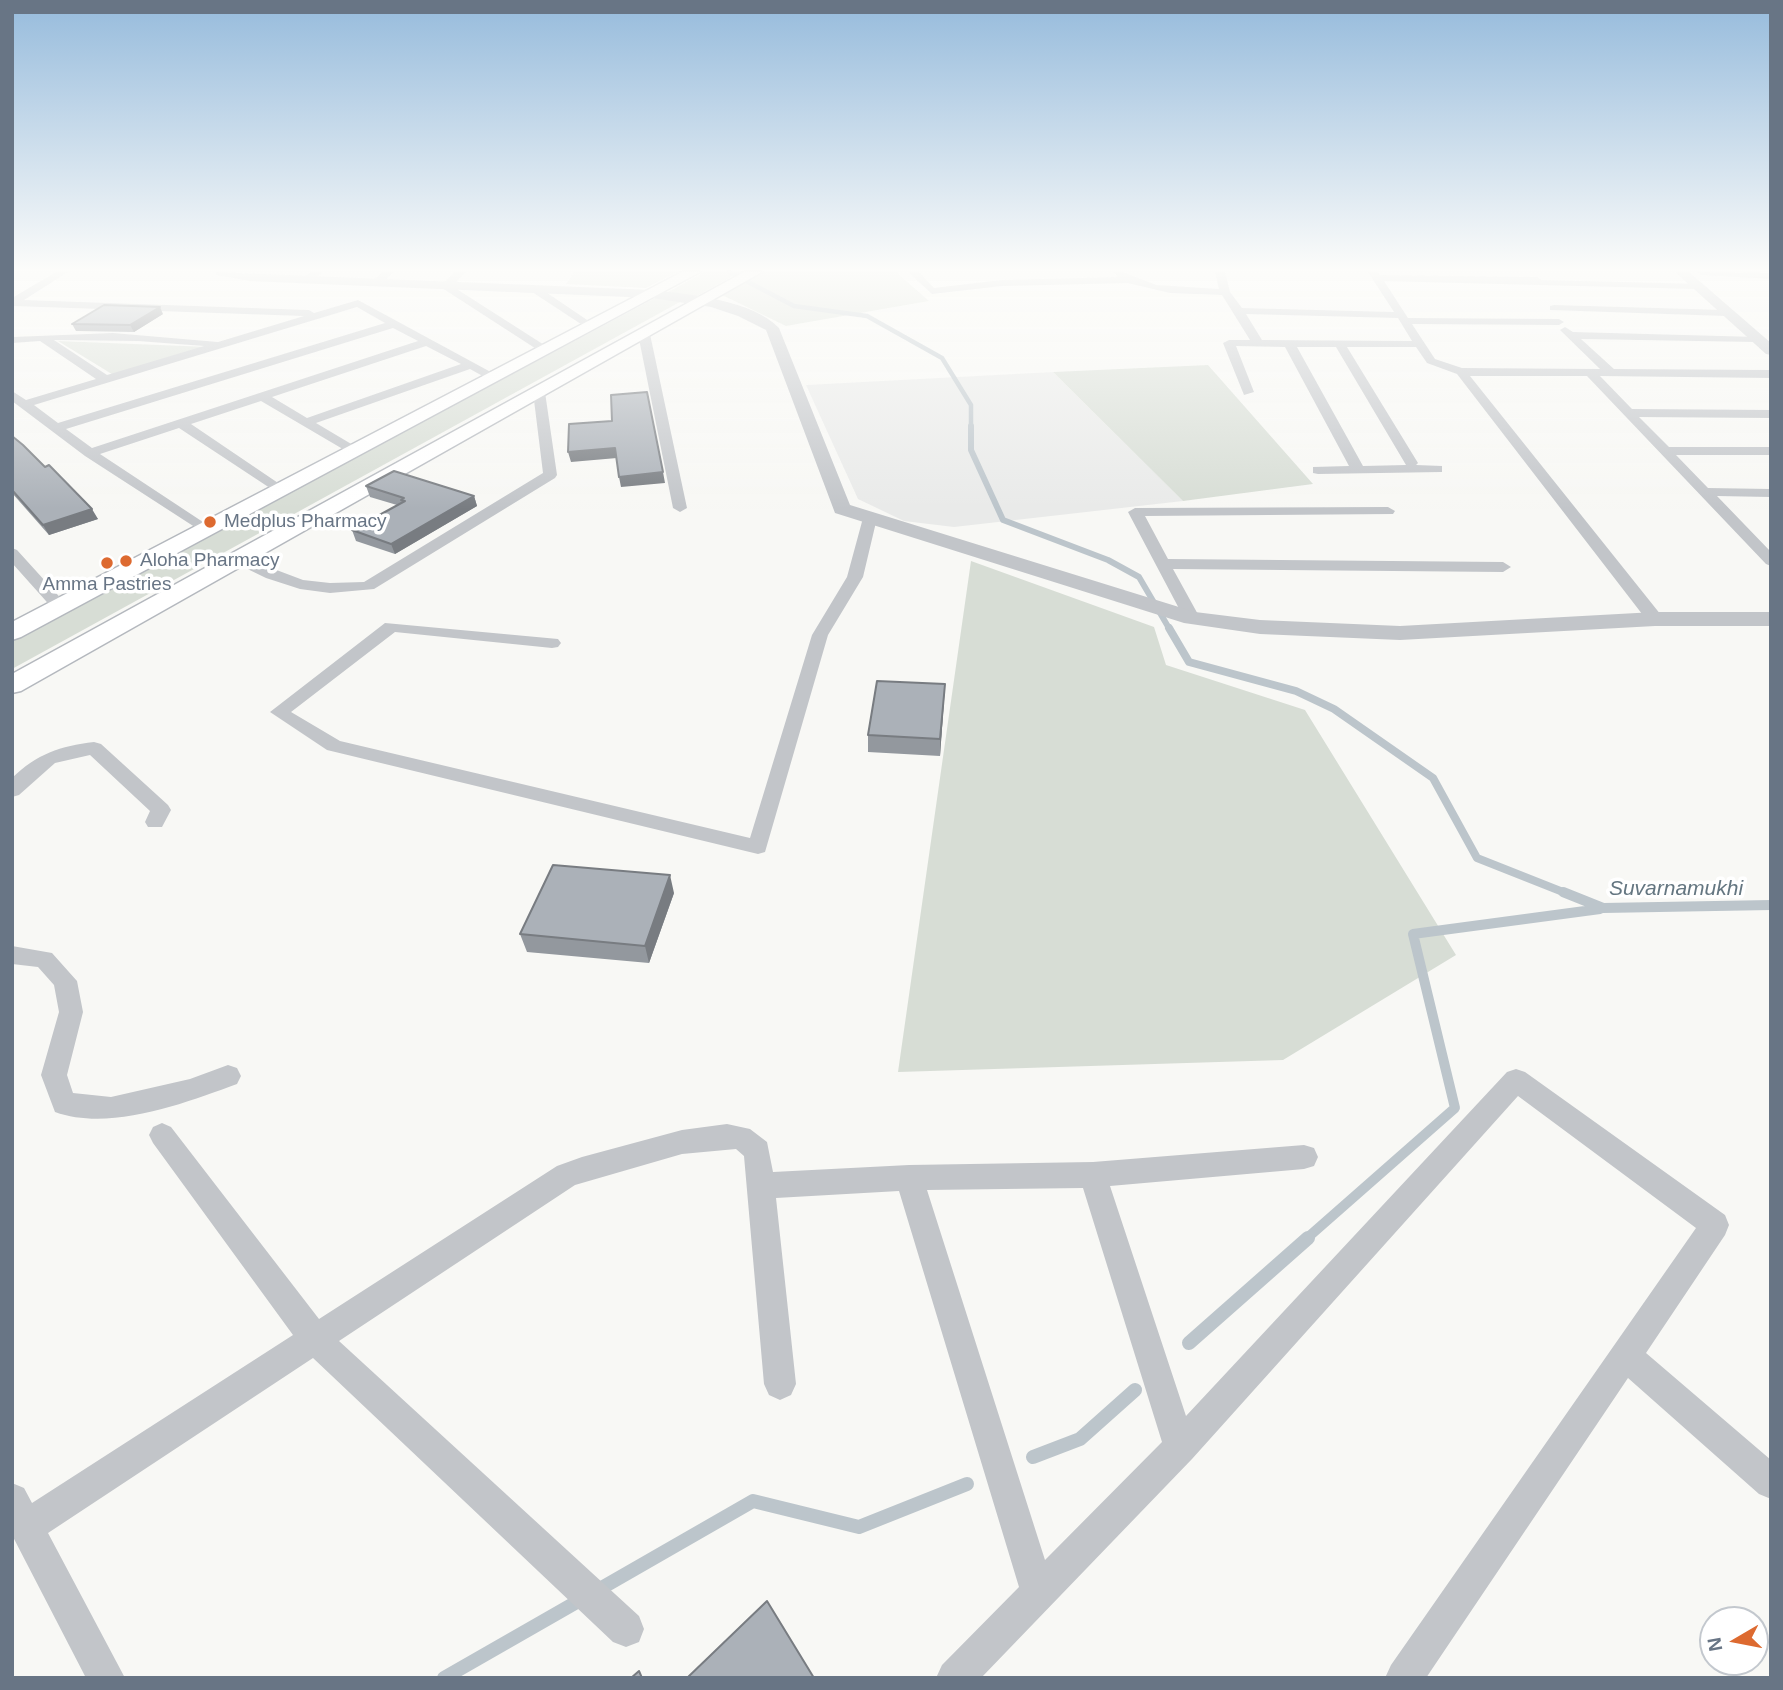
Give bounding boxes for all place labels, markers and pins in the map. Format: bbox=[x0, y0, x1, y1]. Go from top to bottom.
place label: Medplus Pharmacy bbox=[224, 511, 387, 533]
marker: Medplus Pharmacy bbox=[202, 514, 218, 530]
place label: Aloha Pharmacy bbox=[140, 550, 279, 572]
marker: Aloha Pharmacy bbox=[118, 553, 134, 569]
marker: Amma Pastries bbox=[99, 555, 115, 571]
place label: Amma Pastries bbox=[43, 574, 171, 596]

